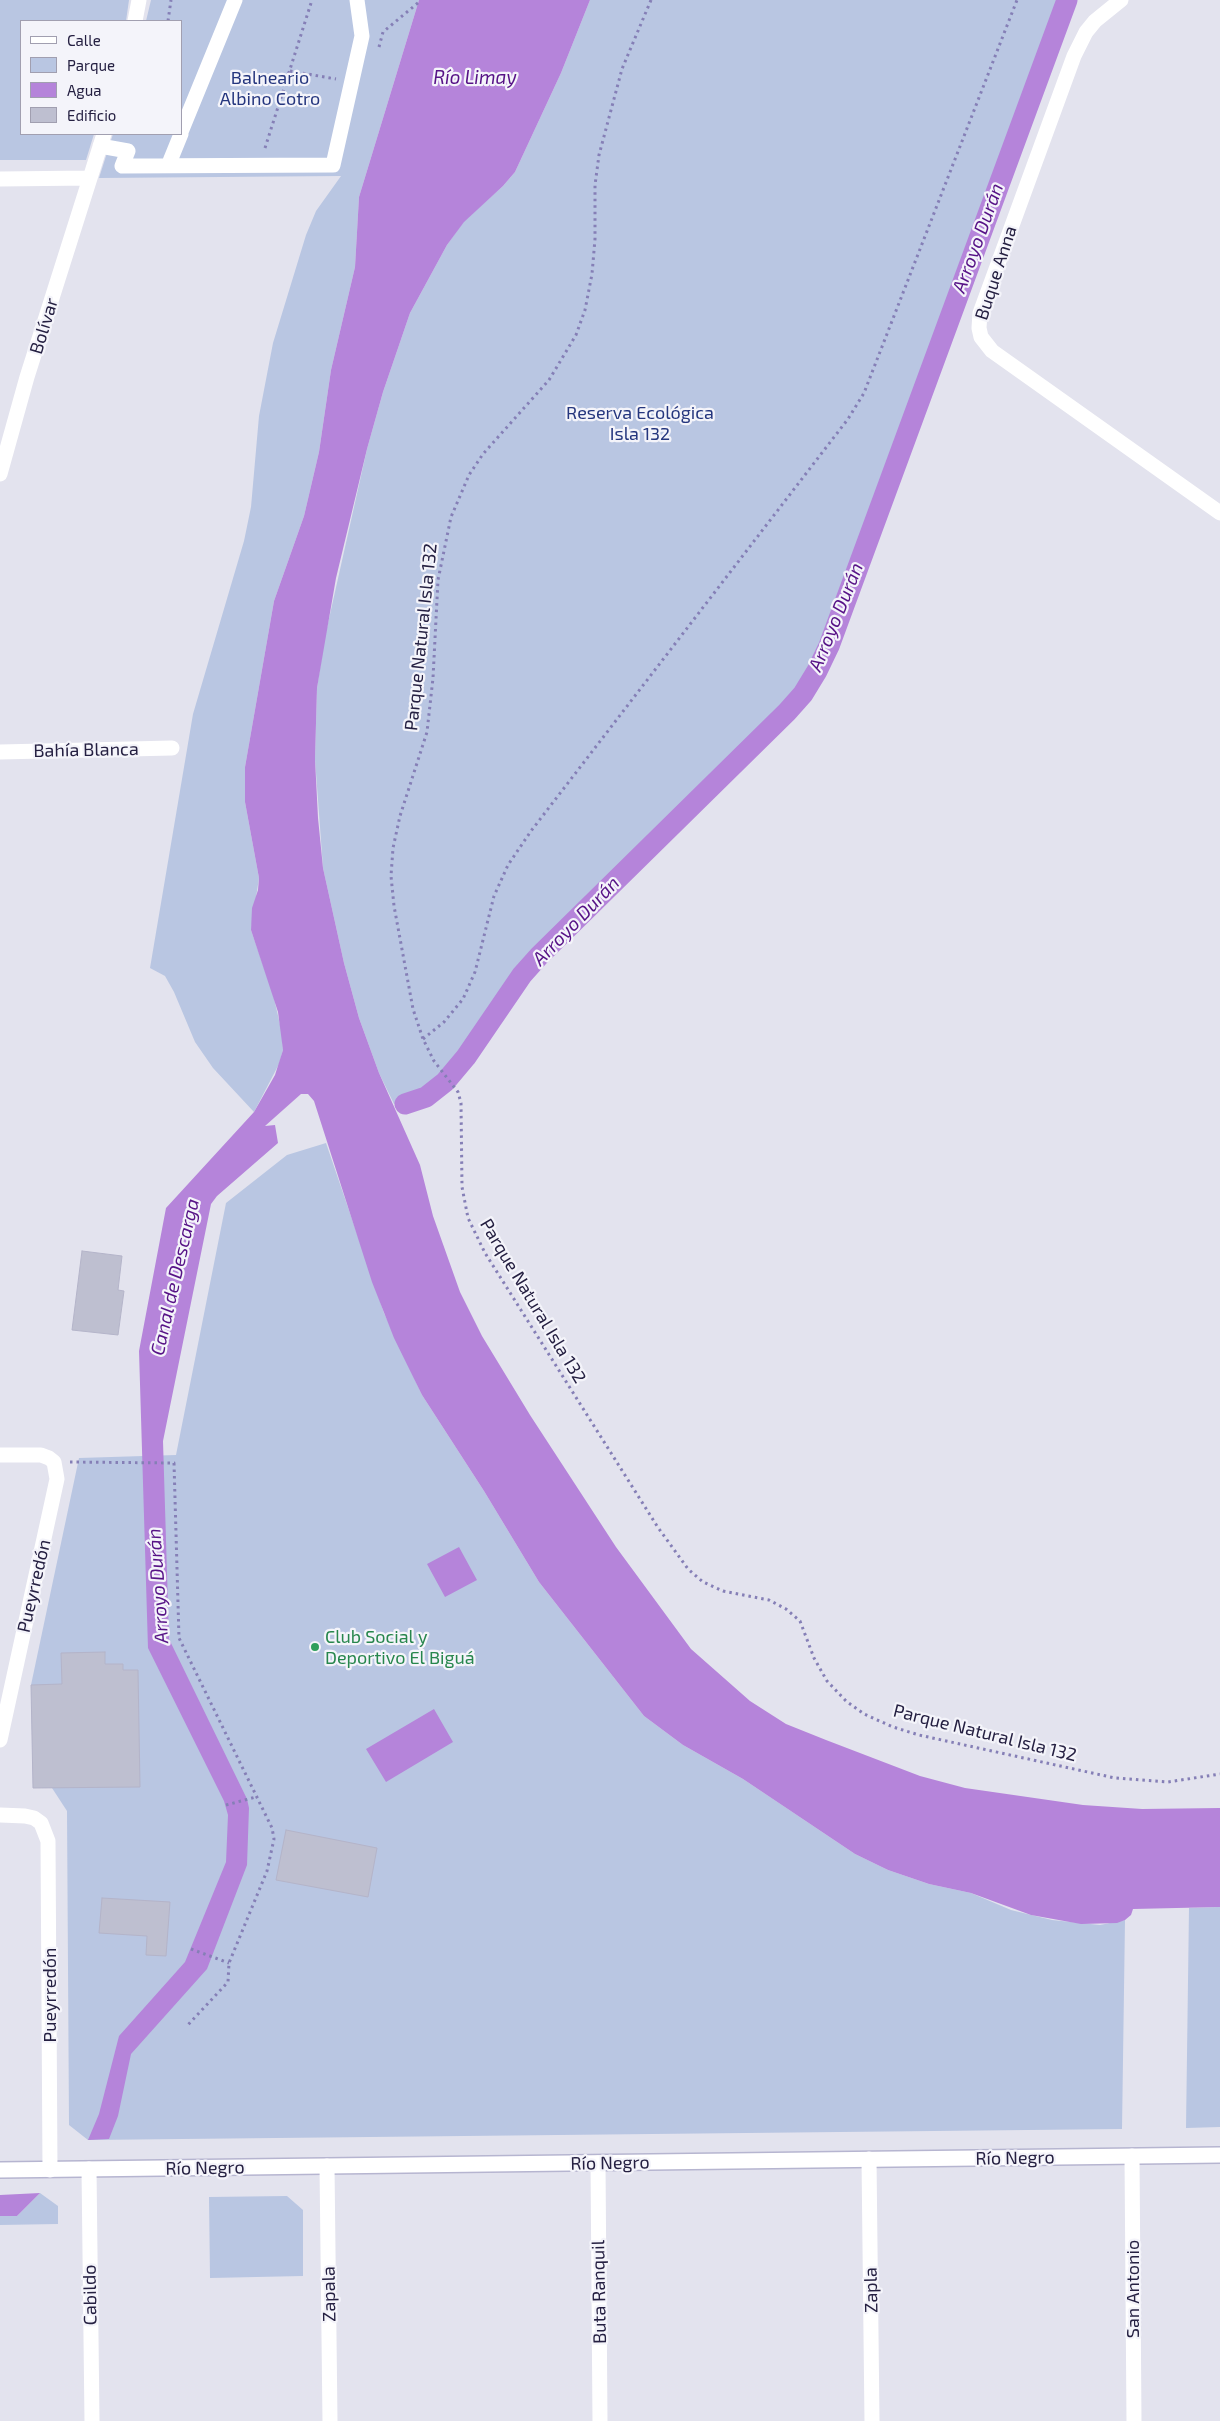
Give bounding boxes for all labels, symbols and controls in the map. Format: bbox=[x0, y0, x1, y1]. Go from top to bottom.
legend bbox=[20, 20, 182, 135]
text: Calle bbox=[67, 31, 101, 49]
text: Parque bbox=[67, 56, 115, 74]
park label: Balneario Albino Cotro bbox=[220, 67, 320, 110]
water label: Río Limay bbox=[433, 67, 517, 89]
text: Agua bbox=[67, 81, 102, 99]
text: Edificio bbox=[67, 106, 116, 124]
water label: Arroyo Durán bbox=[948, 180, 1008, 296]
street label: Buque Anna bbox=[971, 223, 1021, 323]
street label: Bolívar bbox=[25, 295, 63, 357]
park label: Reserva Ecológica Isla 132 bbox=[566, 402, 714, 444]
street label: Parque Natural Isla 132 bbox=[400, 542, 442, 732]
water label: Arroyo Durán bbox=[804, 559, 868, 675]
street label: Bahía Blanca bbox=[33, 738, 139, 762]
water label: Arroyo Durán bbox=[528, 872, 624, 970]
water label: Canal de Descarga bbox=[146, 1196, 204, 1358]
street label: Parque Natural Isla 132 bbox=[475, 1215, 591, 1387]
water label: Arroyo Durán bbox=[143, 1528, 173, 1644]
street label: Pueyrredón bbox=[13, 1537, 55, 1635]
place label: Club Social y Deportivo El Biguá bbox=[325, 1626, 475, 1668]
marker: Club Social y Deportivo El Biguá bbox=[309, 1641, 321, 1653]
street label: Parque Natural Isla 132 bbox=[891, 1700, 1079, 1766]
street label: Pueyrredón bbox=[39, 1948, 61, 2042]
street label: Río Negro bbox=[975, 2147, 1055, 2169]
street label: Río Negro bbox=[570, 2152, 650, 2174]
street label: Río Negro bbox=[165, 2157, 245, 2179]
street label: Buta Ranquil bbox=[587, 2240, 611, 2344]
street label: San Antonio bbox=[1122, 2240, 1144, 2338]
street label: Cabildo bbox=[79, 2264, 101, 2326]
street label: Zapala bbox=[318, 2266, 340, 2322]
street label: Zapla bbox=[860, 2267, 882, 2313]

